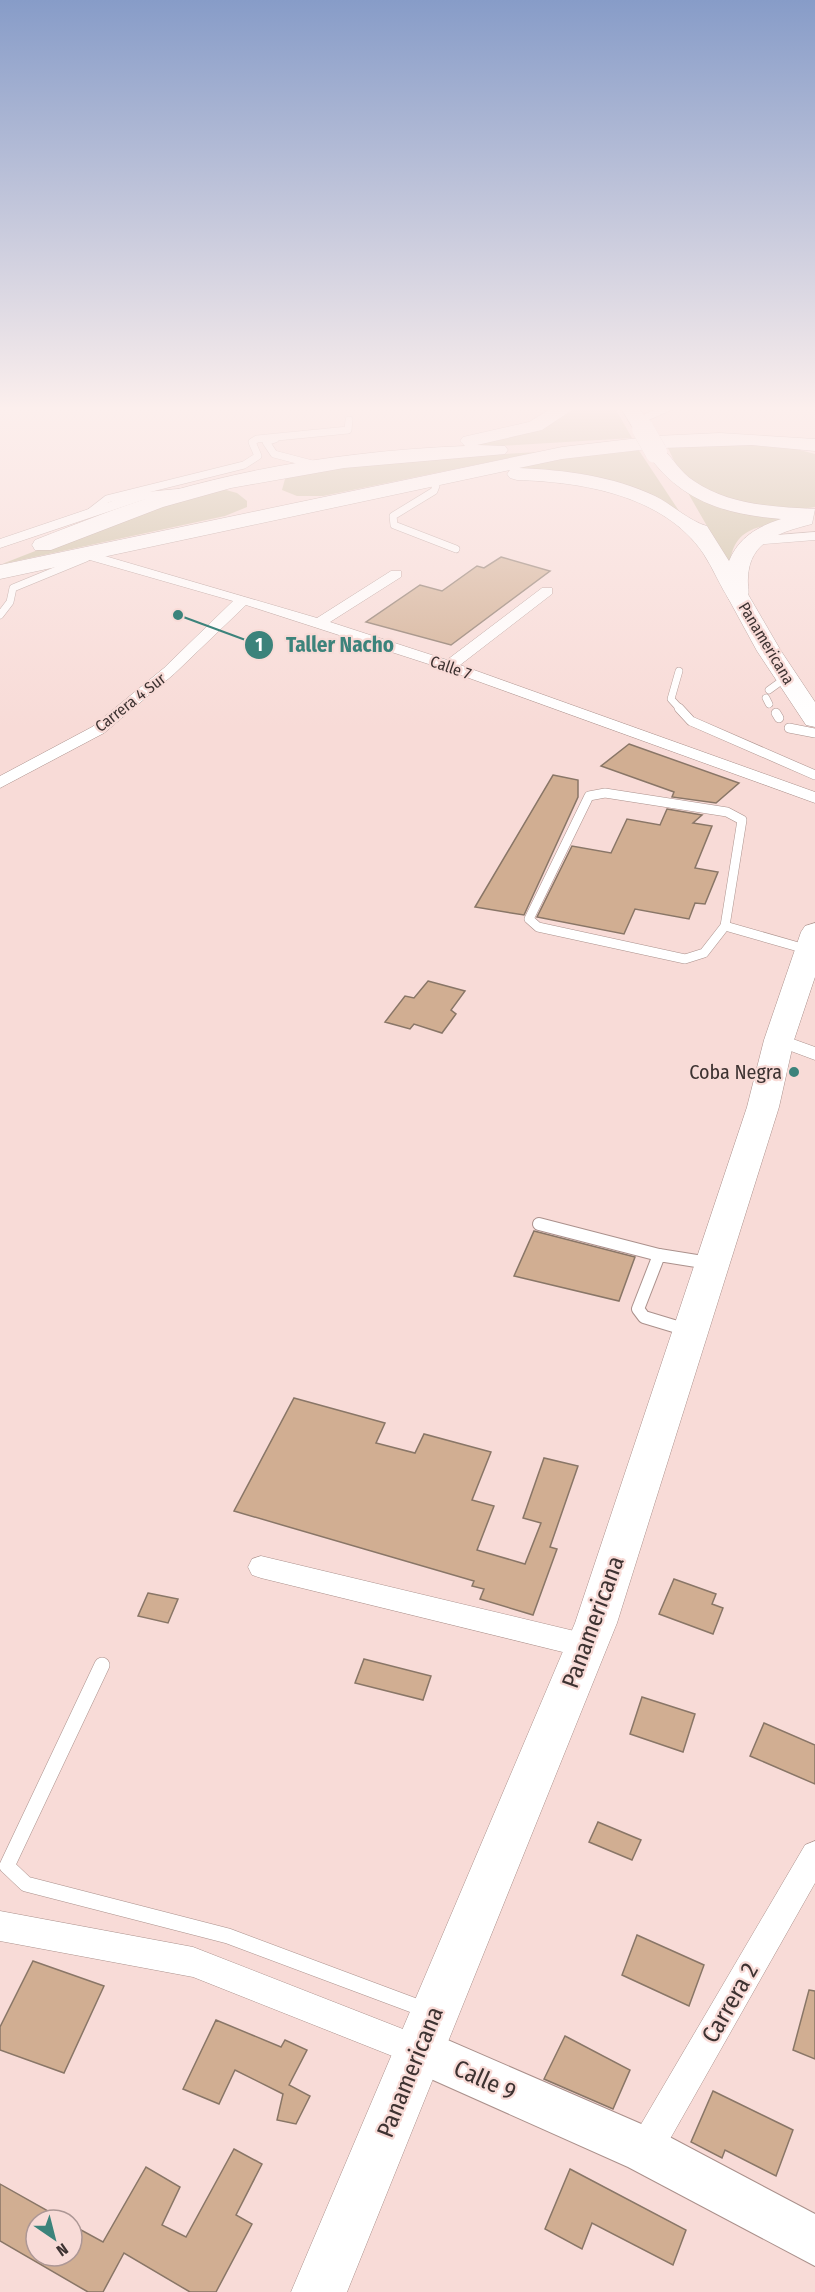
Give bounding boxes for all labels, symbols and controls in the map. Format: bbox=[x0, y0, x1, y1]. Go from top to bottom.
street label: Panamericana bbox=[735, 599, 799, 688]
callout: Taller Nacho bbox=[244, 625, 406, 664]
text: Taller Nacho bbox=[286, 632, 394, 658]
text: 1 bbox=[255, 634, 263, 656]
street label: Calle 7 bbox=[428, 652, 474, 683]
street label: Carrera 4 Sur bbox=[91, 669, 170, 736]
place label: Coba Negra bbox=[689, 1060, 782, 1084]
marker: Coba Negra bbox=[787, 1065, 801, 1079]
street label: Panamericana bbox=[556, 1552, 630, 1692]
street label: Carrera 2 bbox=[696, 1958, 764, 2048]
street label: Panamericana bbox=[371, 2003, 449, 2141]
street label: Calle 9 bbox=[450, 2054, 520, 2106]
north arrow bbox=[24, 2208, 84, 2268]
text: N bbox=[53, 2239, 72, 2260]

